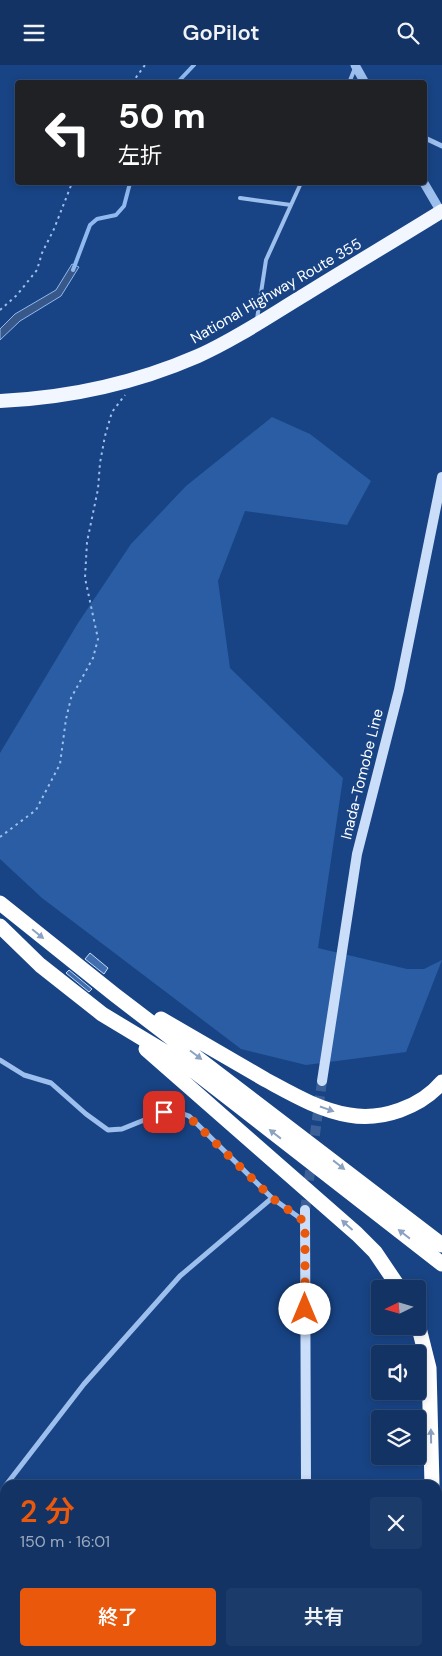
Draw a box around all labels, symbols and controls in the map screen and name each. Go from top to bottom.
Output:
text: GoPilot [182,18,260,47]
icon: menu [20,19,48,47]
icon: search [394,19,422,47]
text: 50 m [118,93,206,139]
icon: left [35,100,100,165]
text: 左折 [118,141,162,170]
street label: National Highway Route 355 [187,234,365,348]
street label: Inada-Tomobe Line [336,707,388,841]
one-way arrow [31,928,44,939]
one-way arrow [189,1050,202,1061]
pin [143,1091,185,1133]
icon: arrive [150,1098,178,1126]
one-way arrow [320,1106,335,1113]
one-way arrow [268,1129,282,1139]
one-way arrow [332,1160,345,1171]
one-way arrow [342,1219,354,1231]
one-way arrow [397,1228,410,1239]
north arrow [371,1280,426,1335]
map controls [371,1280,426,1465]
position arrow [278,1282,330,1334]
button: sound [371,1345,426,1400]
button: layers [371,1410,426,1465]
one-way arrow [427,1428,435,1444]
text: 2 分 [20,1492,75,1531]
button: close [370,1497,422,1549]
text: 150 m · 16:01 [20,1531,110,1552]
button: 終了 [20,1588,216,1646]
button: 共有 [226,1588,422,1646]

